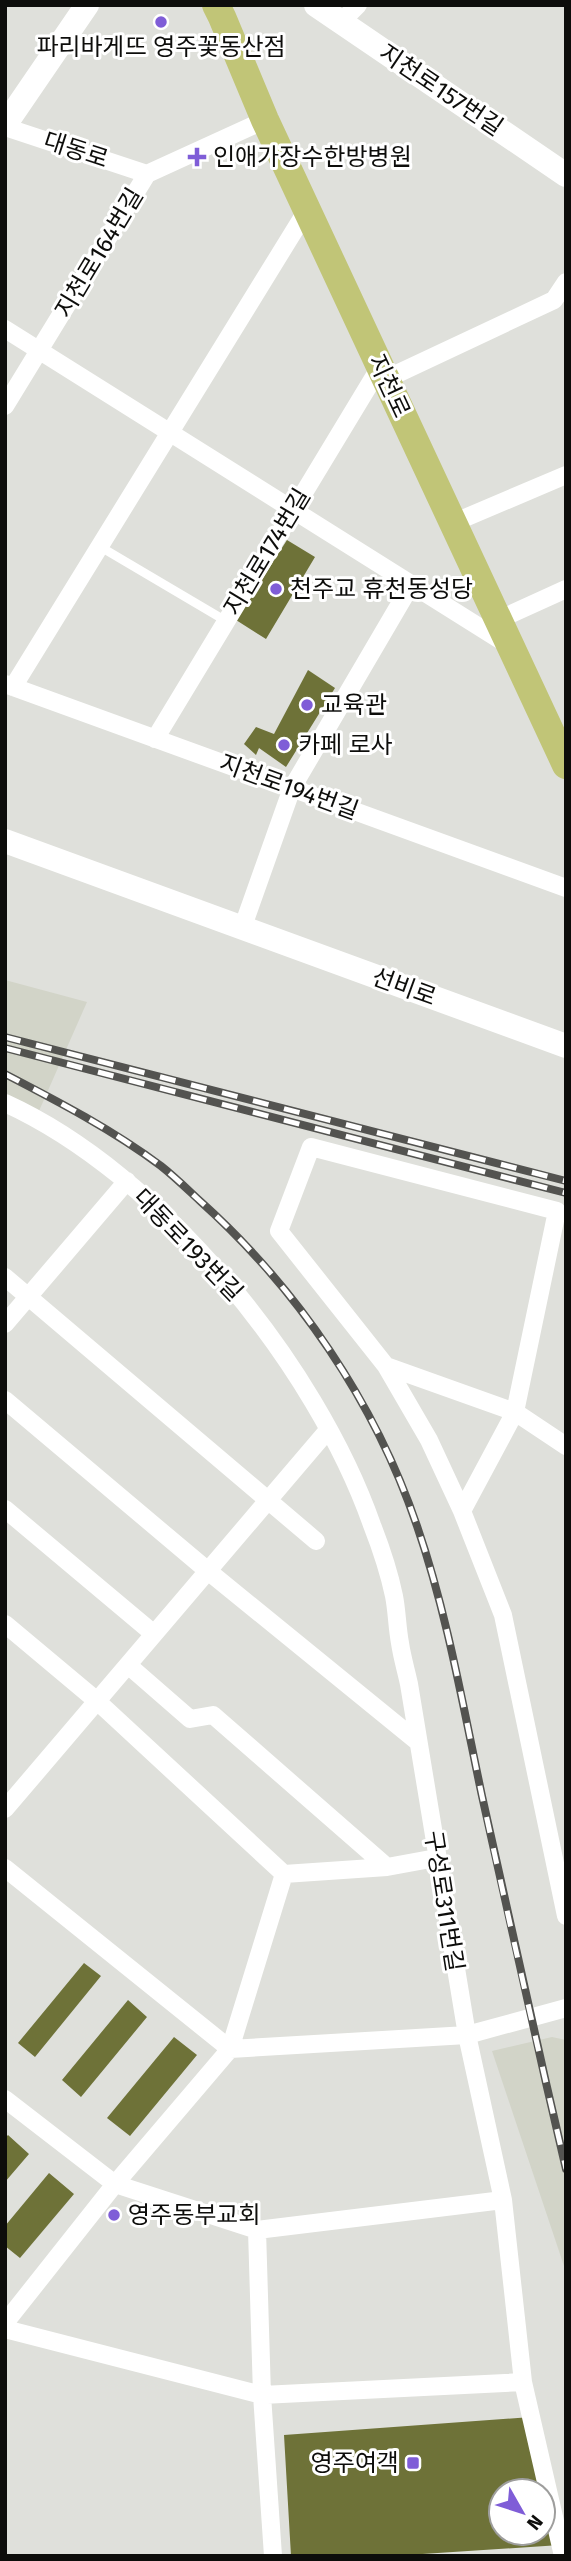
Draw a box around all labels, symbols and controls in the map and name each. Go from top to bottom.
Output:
marker: 파리바게뜨 영주꽃동산점 [153,14,169,30]
place label: 파리바게뜨 영주꽃동산점 [36,33,286,61]
street label: 지천로157번길 [374,38,508,142]
street label: 대동로 [40,126,112,174]
place label: 인애가장수한방병원 [213,143,412,171]
marker: 인애가장수한방병원 [187,147,207,167]
street label: 지천로164번길 [49,183,149,323]
street label: 지천로 [362,350,416,422]
street label: 지천로174번길 [218,483,316,621]
place label: 천주교 휴천동성당 [290,575,473,603]
marker: 천주교 휴천동성당 [268,581,284,597]
place label: 교육관 [321,691,387,719]
marker: 교육관 [299,697,315,713]
place label: 카페 로사 [298,731,393,759]
marker: 카페 로사 [276,737,292,753]
street label: 지천로194번길 [216,749,362,825]
street label: 선비로 [368,963,440,1011]
street label: 대동로193번길 [128,1183,248,1307]
street label: 구성로311번길 [419,1829,469,1973]
place label: 영주동부교회 [128,2201,260,2229]
marker: 영주동부교회 [106,2207,122,2223]
place label: 영주여객 [311,2449,399,2477]
marker: 영주여객 [405,2455,421,2471]
north arrow [487,2477,557,2547]
text: N [522,2510,548,2535]

